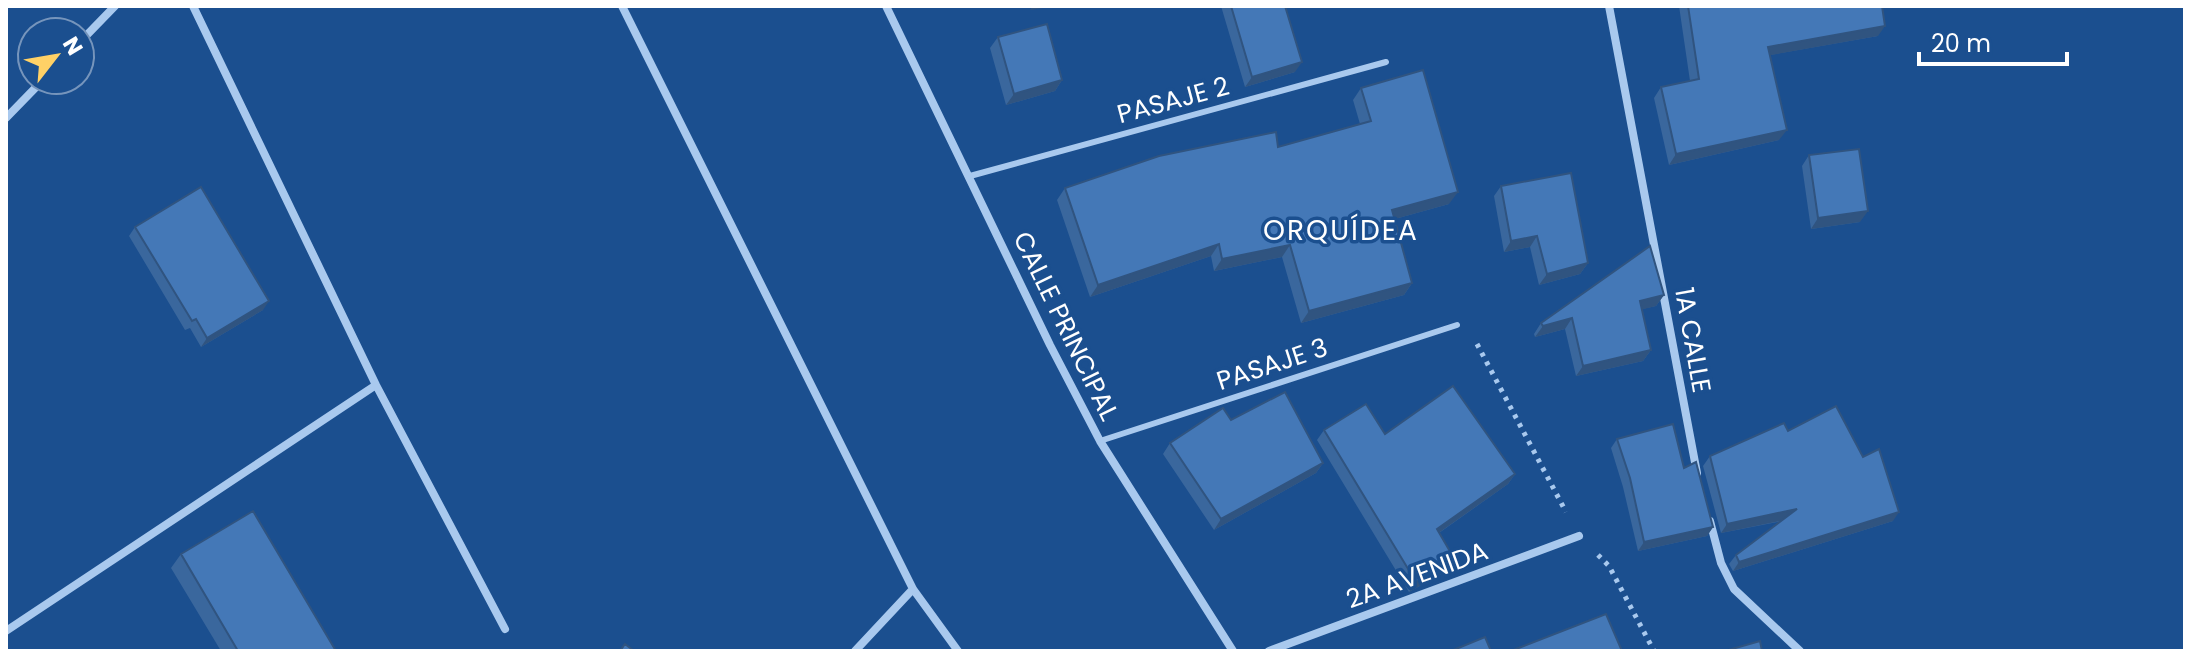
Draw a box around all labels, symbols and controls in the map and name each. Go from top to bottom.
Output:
north arrow [16,16,96,96]
scale bar [1919,16,2067,66]
text: 20 m [1931,27,1991,60]
text: N [55,31,90,61]
street label: PASAJE 2 [1113,68,1233,132]
district label: ORQUÍDEA [1263,211,1419,250]
street label: CALLE PRINCIPAL [1005,225,1127,427]
street label: 1A CALLE [1666,285,1720,395]
street label: PASAJE 3 [1212,329,1332,399]
street label: 2A AVENIDA [1341,533,1493,617]

